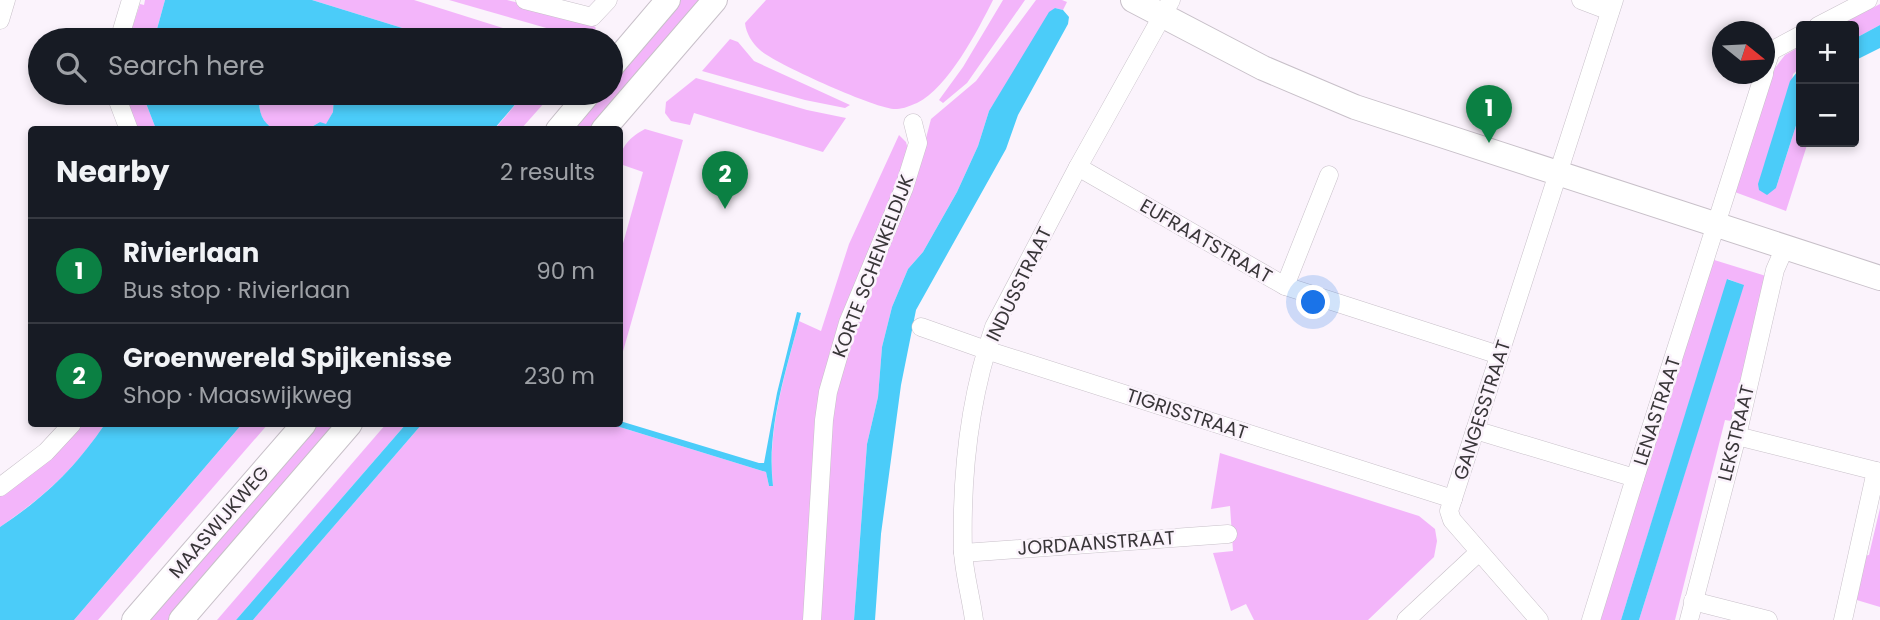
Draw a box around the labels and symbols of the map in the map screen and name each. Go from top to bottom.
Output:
north arrow [1712,21,1775,84]
pin: 1 [1466,85,1512,143]
pin: 2 [702,151,748,209]
street label: KORTE SCHENKELDIJK [826,171,920,361]
street label: EUFRAATSTRAAT [1135,192,1277,290]
street label: INDUSSTRAAT [980,222,1058,346]
your location [1296,285,1330,319]
street label: GANGESSTRAAT [1447,337,1517,483]
street label: LENASTRAAT [1627,353,1687,469]
street label: TIGRISSTRAAT [1123,382,1251,446]
street label: LEKSTRAAT [1711,382,1761,484]
street label: MAASWIJKWEG [163,460,275,584]
street label: JORDAANSTRAAT [1016,524,1176,562]

